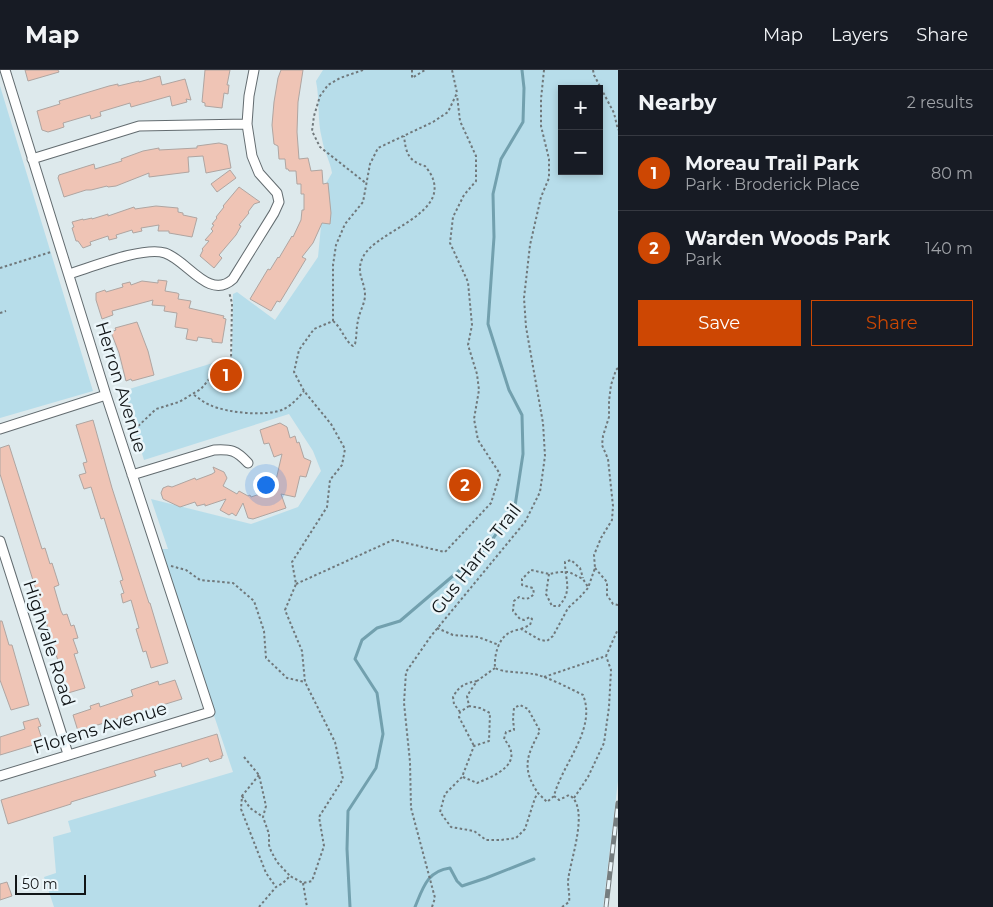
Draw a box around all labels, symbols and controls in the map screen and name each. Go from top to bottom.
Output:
text: Map [25,20,79,49]
text: Map [763,24,803,46]
text: Layers [831,24,888,46]
text: Share [916,24,968,46]
map controls [558,85,603,175]
button: + [558,85,603,130]
text: Nearby [638,90,717,115]
text: 2 results [907,93,973,112]
button: − [558,130,603,175]
text: Moreau Trail Park [685,152,859,175]
text: 1 [651,164,657,183]
text: 80 m [931,164,973,183]
text: Park · Broderick Place [685,175,860,194]
text: Warden Woods Park [685,227,890,250]
text: 2 [649,239,659,258]
text: 140 m [925,239,973,258]
text: Park [685,250,722,269]
button: Save [638,300,801,346]
button: Share [811,300,973,346]
street label: Herron Avenue [91,319,151,455]
pin: 1 [210,356,242,394]
pin: 2 [449,466,481,504]
your location [253,472,279,498]
street label: Gus Harris Trail [426,499,526,619]
street label: Highvale Road [18,577,80,709]
street label: Florens Avenue [30,697,170,759]
scale bar [15,872,86,895]
text: 50 m [22,875,58,893]

